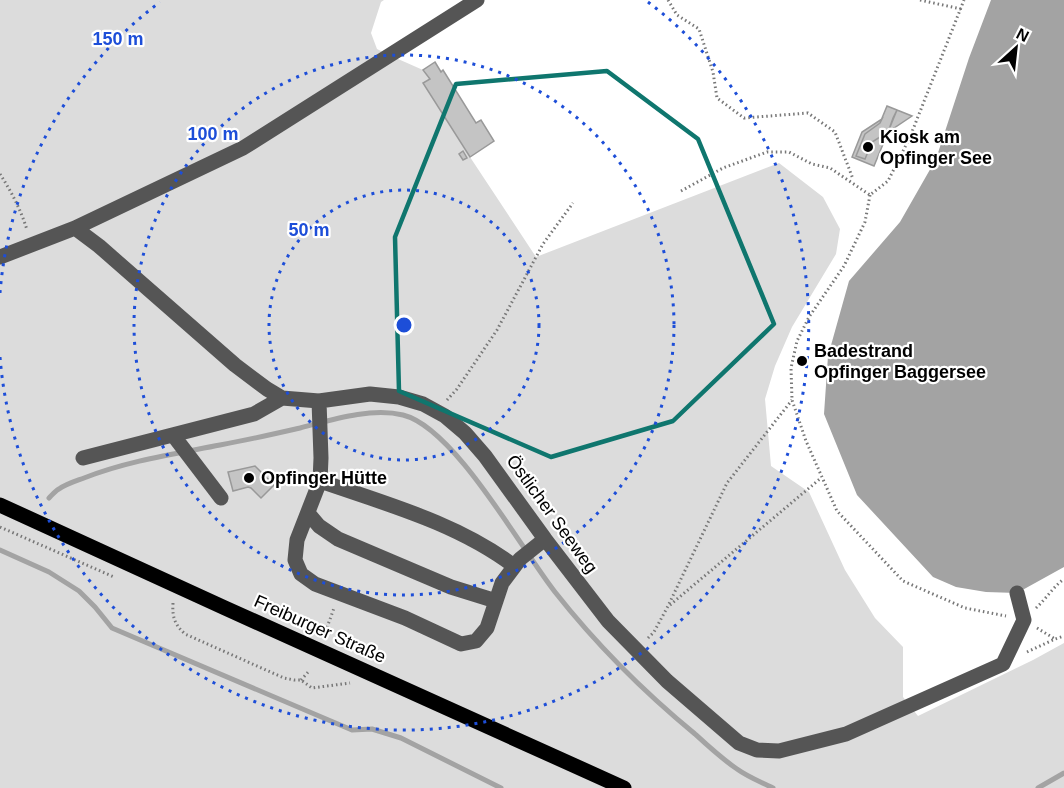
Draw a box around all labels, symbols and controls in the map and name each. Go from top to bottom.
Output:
north arrow [986,18,1046,78]
text: N [1014,25,1032,45]
text: 150 m [92,29,144,49]
text: 100 m [187,124,239,144]
place label: Kiosk am Opfinger See [880,127,992,168]
marker: Kiosk am Opfinger See [861,140,875,154]
text: 50 m [288,220,330,240]
centre of rings [394,315,414,335]
place label: Badestrand Opfinger Baggersee [814,341,986,382]
marker: Badestrand Opfinger Baggersee [795,354,809,368]
street label: Östlicher Seeweg [502,451,602,577]
place label: Opfinger Hütte [261,468,387,488]
marker: Opfinger Hütte [242,471,256,485]
street label: Freiburger Straße [251,591,389,667]

